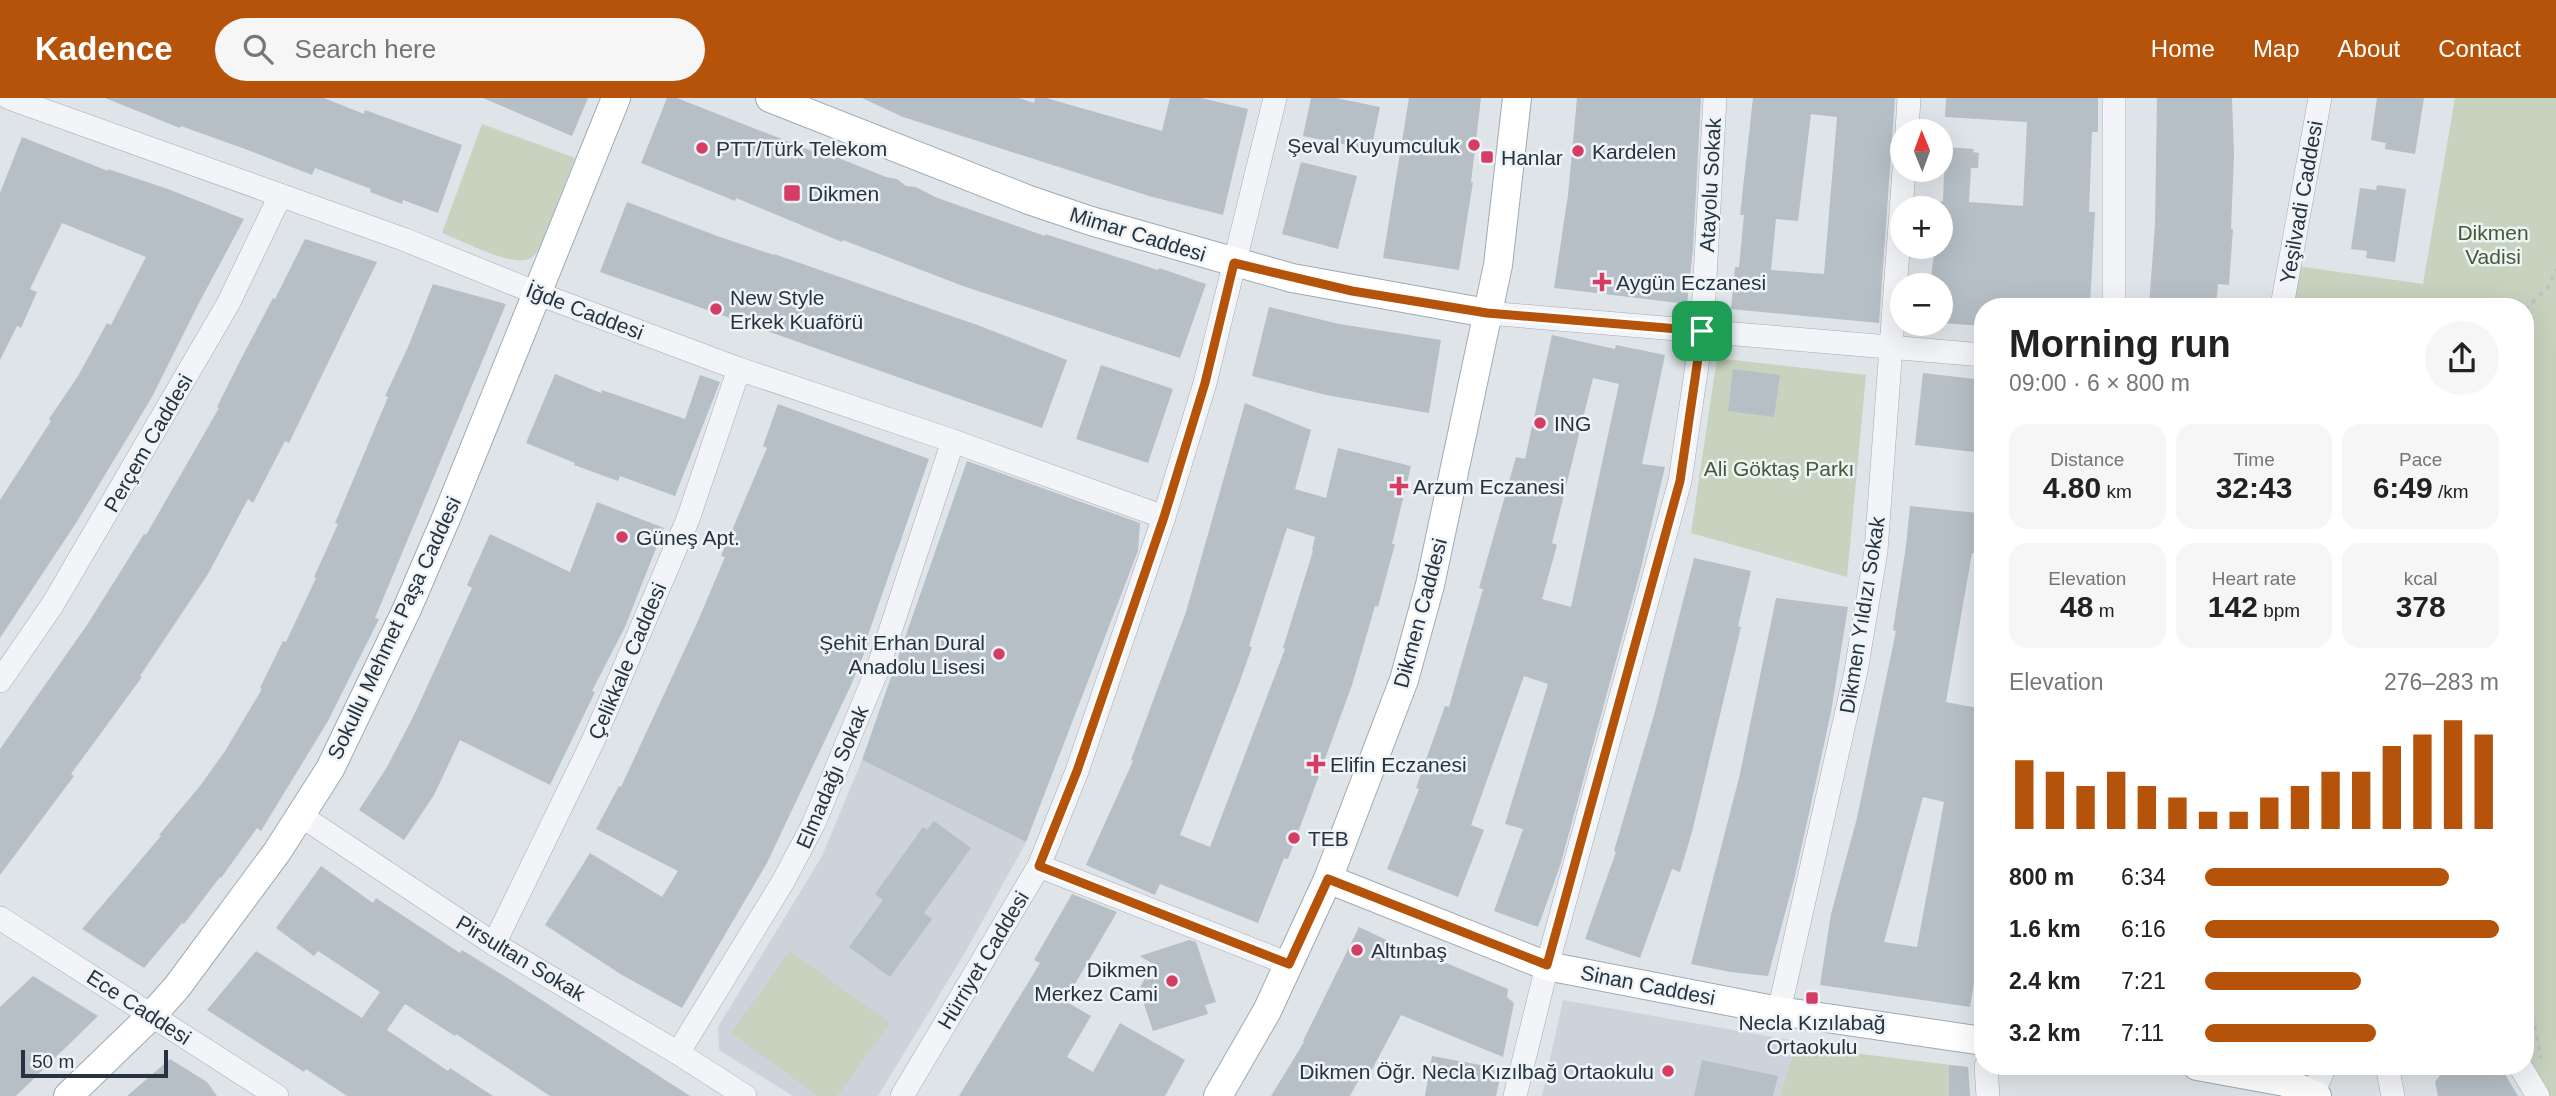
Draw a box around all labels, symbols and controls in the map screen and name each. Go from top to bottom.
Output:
search box [215,18,705,81]
text: Kadence [35,30,173,67]
icon: search [239,30,277,68]
text: Search here [295,34,436,64]
text: Home [2151,35,2215,62]
text: Map [2253,35,2300,62]
text: About [2338,35,2400,62]
text: Contact [2438,35,2521,62]
street label: Atayolu Sokak [1695,117,1725,253]
north arrow [1890,119,1953,182]
map controls [1890,119,1953,336]
street label: Yeşilvadi Caddesi [2275,119,2327,285]
place label: Şeval Kuyumculuk [1287,134,1460,157]
place label: PTT/Türk Telekom [716,137,887,160]
marker: Şeval Kuyumculuk [1466,137,1482,153]
marker: PTT/Türk Telekom [694,140,710,156]
place label: Kardelen [1592,140,1676,163]
marker: Kardelen [1570,143,1586,159]
place label: Hanlar [1501,146,1563,169]
marker: Hanlar [1479,149,1495,165]
place label: Dikmen [808,182,879,205]
marker: Dikmen [782,183,802,203]
button: + [1890,196,1953,259]
street label: Mimar Caddesi [1067,202,1209,266]
park label: Dikmen Vadisi [2457,221,2529,268]
place label: Aygün Eczanesi [1616,271,1766,294]
button: − [1890,273,1953,336]
marker: Aygün Eczanesi [1594,274,1610,290]
street label: İğde Caddesi [523,278,647,344]
place label: New Style Erkek Kuaförü [730,286,863,333]
marker: New Style Erkek Kuaförü [708,301,724,317]
pin [1672,301,1732,361]
icon: arrive [1683,312,1721,350]
button: share [2425,321,2499,395]
text: Morning run [2009,323,2231,365]
street label: Perçem Caddesi [99,370,197,516]
text: 09:00 · 6 × 800 m [2009,370,2190,396]
place label: ING [1554,412,1591,435]
marker: ING [1532,415,1548,431]
text: Distance [2050,449,2124,470]
text: Time [2233,449,2275,470]
text: Pace [2399,449,2442,470]
park label: Ali Göktaş Parkı [1704,457,1854,480]
text: 4.80 [2043,471,2101,504]
text: 32:43 [2216,471,2292,504]
text: 6:49 [2373,471,2433,504]
place label: Arzum Eczanesi [1413,475,1565,498]
marker: Arzum Eczanesi [1391,478,1407,494]
text: km [2101,481,2132,502]
text: /km [2433,481,2469,502]
street label: Sokullu Mehmet Paşa Caddesi [323,493,465,763]
street label: Dikmen Yıldızı Sokak [1835,514,1889,715]
place label: Güneş Apt. [636,526,740,549]
marker: Güneş Apt. [614,529,630,545]
street label: Dikmen Caddesi [1389,536,1451,690]
text: Elevation [2048,568,2126,589]
text: Heart rate [2212,568,2296,589]
text: kcal [2404,568,2438,589]
street label: Çelikkale Caddesi [584,579,670,743]
text: 48 [2060,590,2093,623]
text: 142 [2208,590,2258,623]
text: 378 [2396,590,2446,623]
text: m [2093,600,2115,621]
text: bpm [2258,600,2300,621]
place label: Şehit Erhan Dural Anadolu Lisesi [819,631,985,678]
marker: Şehit Erhan Dural Anadolu Lisesi [991,646,1007,662]
text: Elevation [2009,669,2104,695]
text: 276–283 m [2384,669,2499,695]
street label: Elmadağı Sokak [792,702,873,852]
place label: Elifin Eczanesi [1330,753,1467,776]
marker: Elifin Eczanesi [1308,756,1324,772]
place label: TEB [1308,827,1349,850]
marker: TEB [1286,830,1302,846]
text: 800 m [2009,864,2074,890]
text: 6:34 [2121,864,2166,890]
street label: Hürriyet Caddesi [933,887,1033,1033]
street label: Pirsultan Sokak [453,911,590,1006]
text: 1.6 km [2009,916,2081,942]
text: 6:16 [2121,916,2166,942]
place label: Altınbaş [1371,939,1447,962]
marker: Altınbaş [1349,942,1365,958]
place label: Dikmen Merkez Cami [1034,958,1158,1005]
street label: Sinan Caddesi [1579,961,1717,1009]
street label: Ece Caddesi [83,965,195,1049]
text: 2.4 km [2009,968,2081,994]
text: 7:21 [2121,968,2166,994]
marker: Dikmen Merkez Cami [1164,973,1180,989]
marker: Necla Kızılabağ Ortaokulu [1804,990,1820,1006]
place label: Necla Kızılabağ Ortaokulu [1738,1011,1886,1058]
text: 3.2 km [2009,1020,2081,1046]
text: 7:11 [2121,1020,2164,1046]
scale bar [21,1047,168,1079]
text: 50 m [32,1051,74,1072]
place label: Dikmen Öğr. Necla Kızılbağ Ortaokulu [1299,1060,1654,1083]
marker: Dikmen Öğr. Necla Kızılbağ Ortaokulu [1660,1063,1676,1079]

